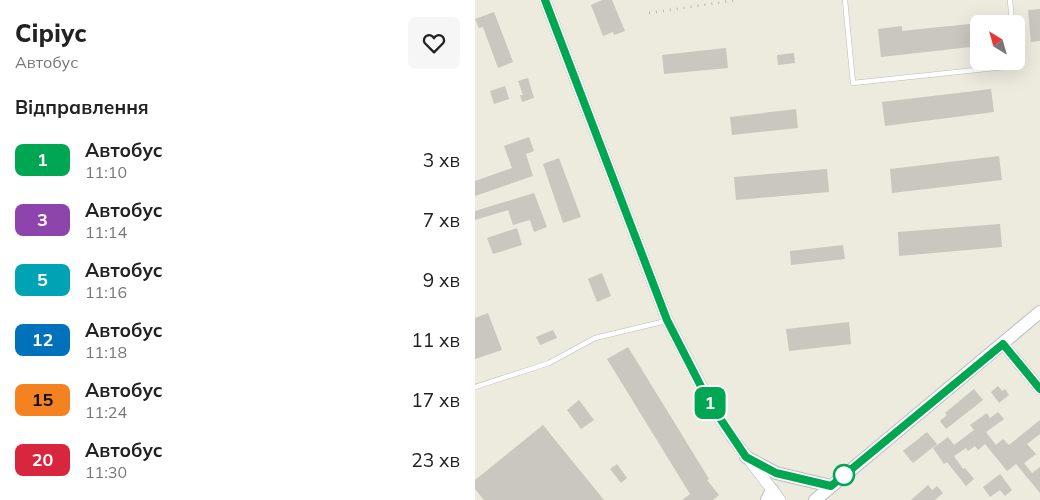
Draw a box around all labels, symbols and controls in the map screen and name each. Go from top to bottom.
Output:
north arrow [970,15,1025,70]
map controls [970,15,1025,70]
button: heart [408,17,460,69]
text: Сіріус [15,18,87,48]
text: Автобус [15,52,78,72]
text: Відправлення [15,95,149,119]
text: Автобус [85,138,163,162]
text: 1 [37,148,48,171]
text: 3 хв [423,148,460,172]
text: 11:10 [85,162,127,182]
text: Автобус [85,198,163,222]
text: 3 [37,208,48,231]
text: 7 хв [423,208,460,232]
text: 11:14 [85,222,127,242]
text: Автобус [85,258,163,282]
text: 5 [37,268,48,291]
text: 9 хв [423,268,460,292]
text: 11:16 [85,282,127,302]
text: Автобус [85,318,163,342]
text: 12 [32,328,53,351]
text: 11 хв [411,328,460,352]
text: 11:18 [85,342,127,362]
text: Автобус [85,378,163,402]
line badge: 1 [694,387,726,419]
text: 15 [32,388,53,411]
text: 17 хв [411,388,460,412]
text: 1 [705,391,715,414]
text: 11:24 [85,402,127,422]
text: Автобус [85,438,163,462]
text: 20 [32,448,53,471]
text: 23 хв [411,448,460,472]
text: 11:30 [85,462,127,482]
unlabelled marker [833,464,855,486]

